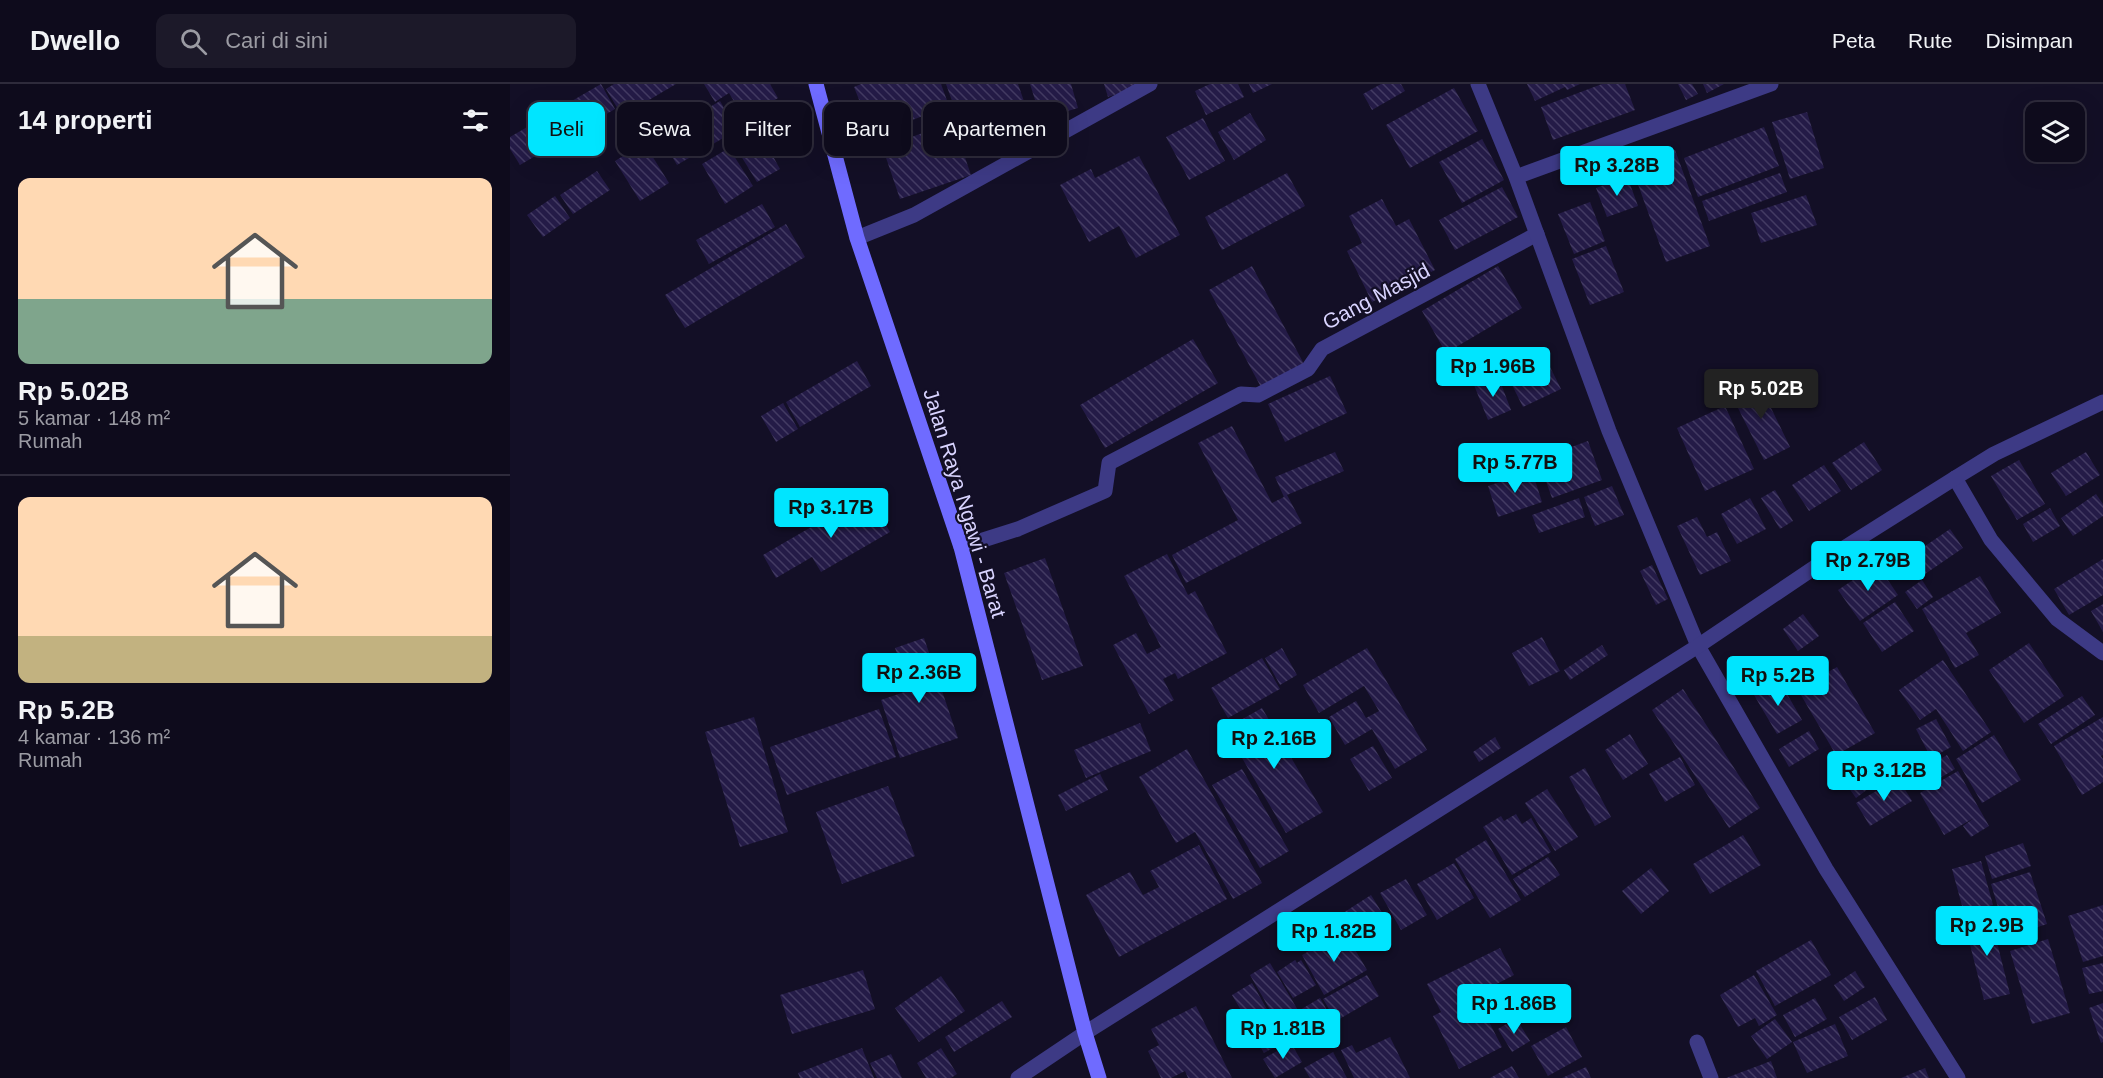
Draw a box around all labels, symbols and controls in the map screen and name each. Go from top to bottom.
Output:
search box [156,14,576,68]
text: Dwello [30,25,120,56]
icon: search [177,25,210,58]
text: Cari di sini [225,28,328,53]
text: Peta [1832,29,1875,52]
text: Rute [1908,29,1952,52]
text: Disimpan [1985,29,2073,52]
chip: Beli [528,102,605,156]
chip: Sewa [617,102,712,156]
chip: Filter [724,102,812,156]
chip: Baru [824,102,911,156]
chip: Apartemen [923,102,1067,156]
map controls [2025,102,2085,162]
button: layers [2025,102,2085,162]
icon: filters [459,104,492,137]
text: 14 properti [18,105,152,135]
pin: Rp 3.28B [1555,146,1679,197]
text: Rp 3.28B [1574,154,1660,176]
icon: home [201,217,309,325]
street label: Gang Masjid [1319,258,1433,334]
pin: Rp 1.96B [1431,347,1555,398]
text: Rp 1.96B [1450,355,1536,377]
pin: Rp 5.02B [1699,369,1823,420]
text: Rp 5.02B [18,376,129,406]
text: Rp 5.02B [1718,377,1804,399]
street label: Jalan Raya Ngawi - Barat [919,386,1011,620]
text: 5 kamar · 148 m² [18,407,170,429]
text: Rumah [18,430,82,452]
pin: Rp 5.77B [1453,443,1577,494]
text: Rp 5.77B [1472,451,1558,473]
pin: Rp 3.17B [769,488,893,539]
text: Rp 3.17B [788,496,874,518]
icon: home [201,536,309,644]
pin: Rp 2.79B [1806,541,1930,592]
text: Rp 2.79B [1825,549,1911,571]
pin: Rp 2.36B [857,653,981,704]
pin: Rp 5.2B [1723,656,1833,707]
text: Rp 2.36B [876,661,962,683]
text: Rp 5.2B [1741,664,1815,686]
text: Rp 5.2B [18,695,115,725]
pin: Rp 2.16B [1212,719,1336,770]
text: 4 kamar · 136 m² [18,726,170,748]
text: Rp 2.16B [1231,727,1317,749]
text: Rumah [18,749,82,771]
pin: Rp 3.12B [1822,751,1946,802]
text: Rp 3.12B [1841,759,1927,781]
pin: Rp 2.9B [1932,906,2042,957]
pin: Rp 1.82B [1272,912,1396,963]
text: Rp 2.9B [1950,914,2024,936]
text: Rp 1.82B [1291,920,1377,942]
pin: Rp 1.86B [1452,984,1576,1035]
text: Rp 1.86B [1471,992,1557,1014]
pin: Rp 1.81B [1221,1009,1345,1060]
text: Rp 1.81B [1240,1017,1326,1039]

